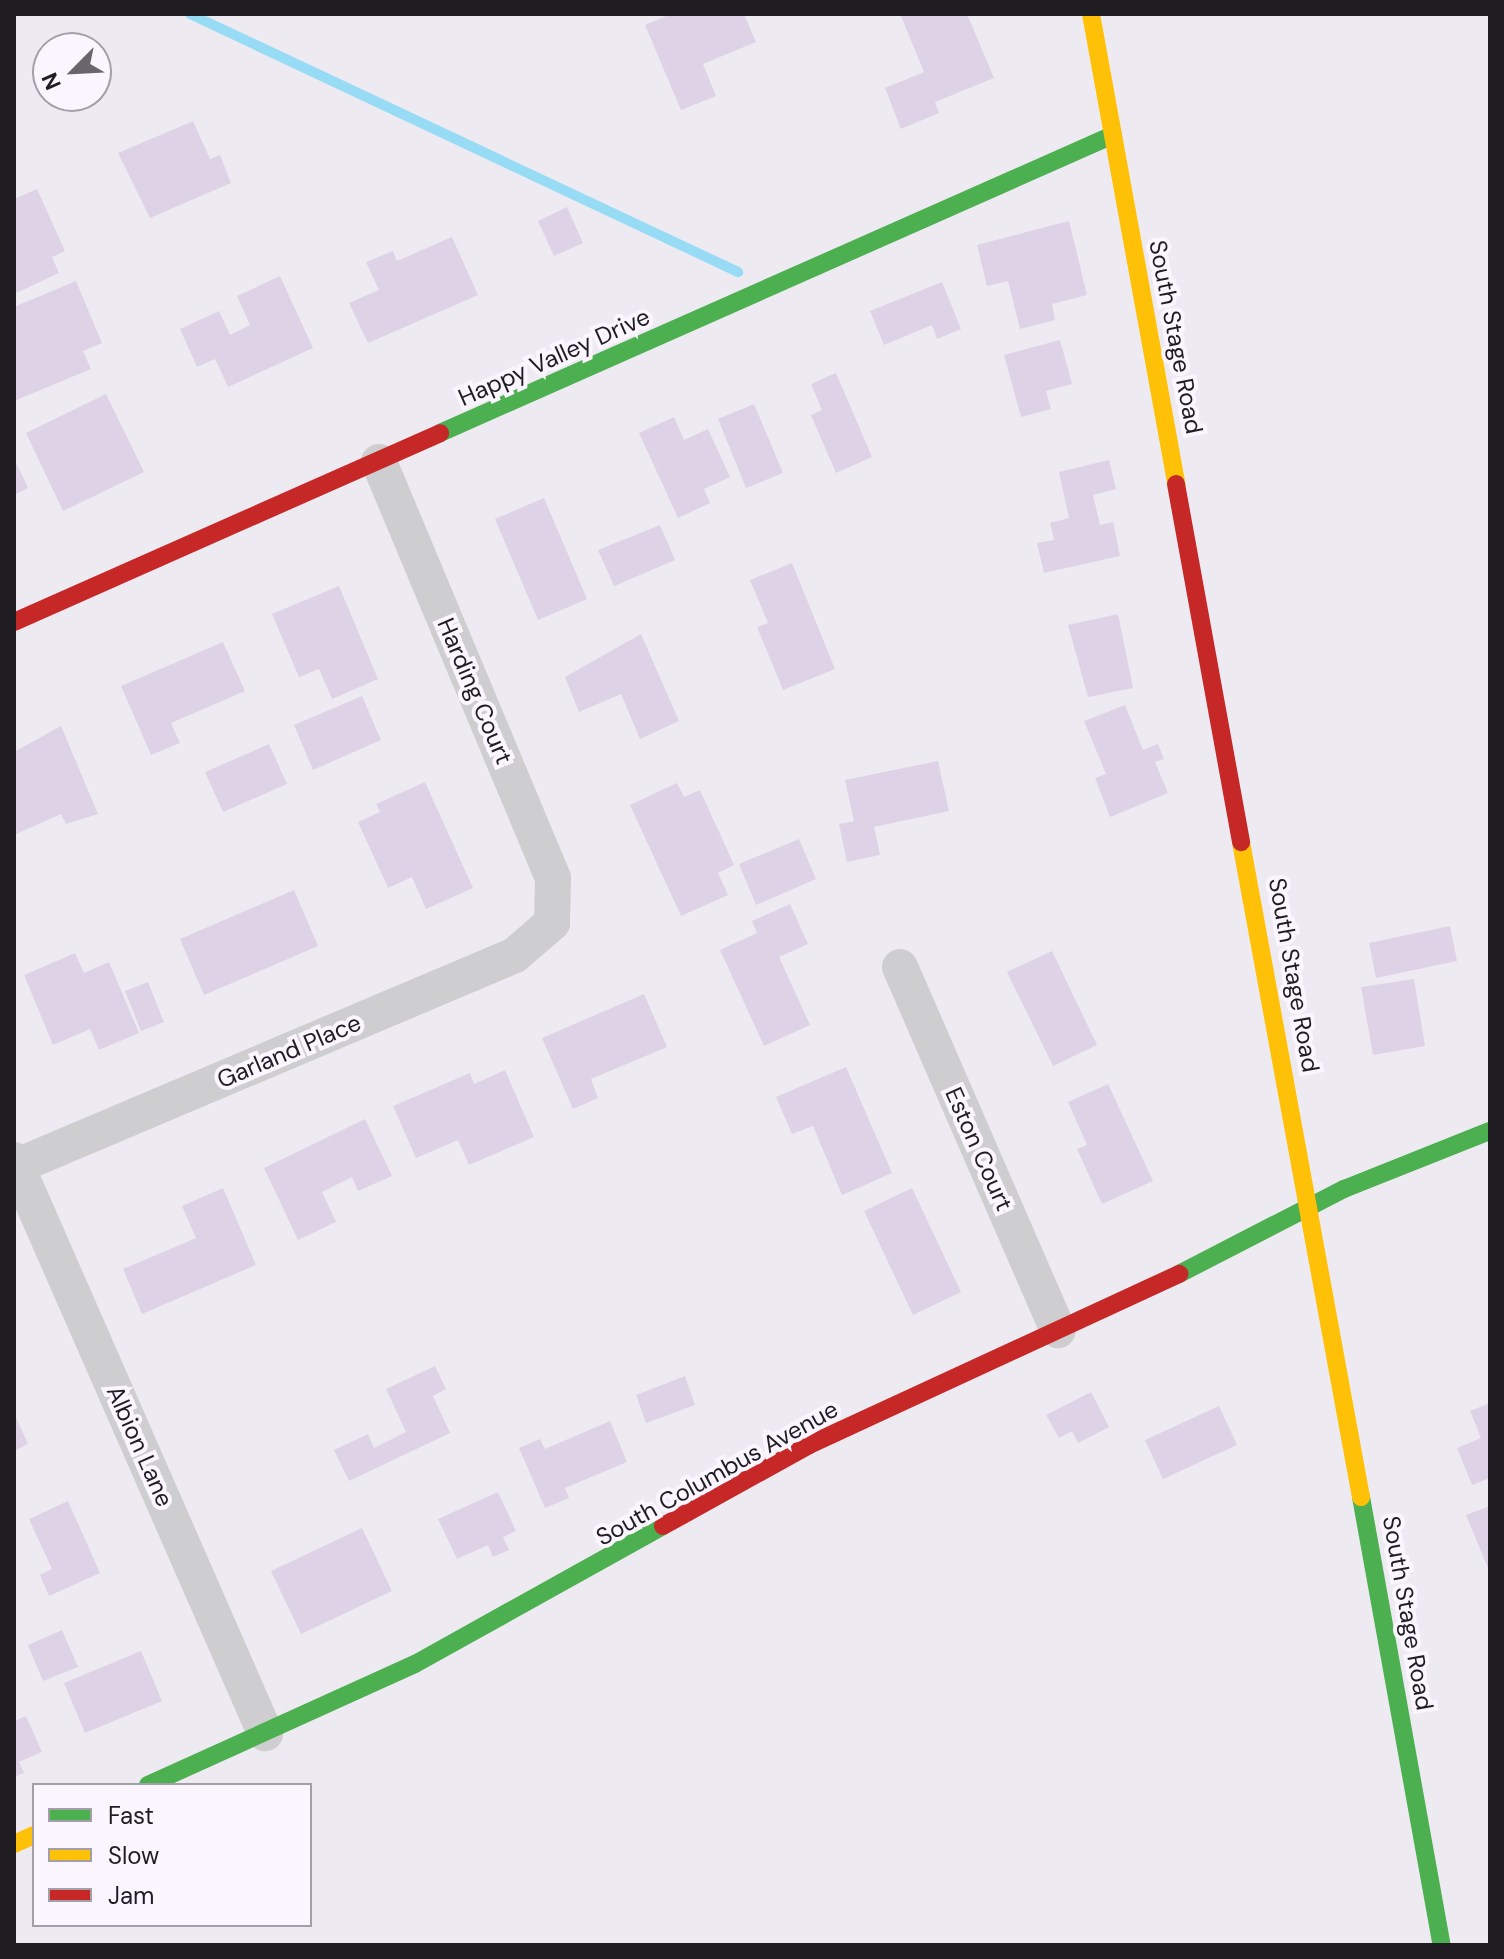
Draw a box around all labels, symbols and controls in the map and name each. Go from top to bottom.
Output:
north arrow [32,32,112,112]
text: N [35,68,68,94]
street label: South Stage Road [1143,238,1209,436]
street label: Happy Valley Drive [454,302,654,412]
street label: Harding Court [431,614,519,768]
street label: South Stage Road [1263,876,1325,1074]
street label: Garland Place [213,1008,365,1094]
street label: Eston Court [939,1083,1019,1215]
street label: Albion Lane [100,1381,180,1511]
street label: South Columbus Avenue [591,1394,843,1552]
street label: South Stage Road [1377,1514,1439,1712]
legend [32,1783,312,1927]
text: Fast [108,1800,154,1831]
text: Slow [108,1840,159,1871]
text: Jam [108,1880,154,1911]

